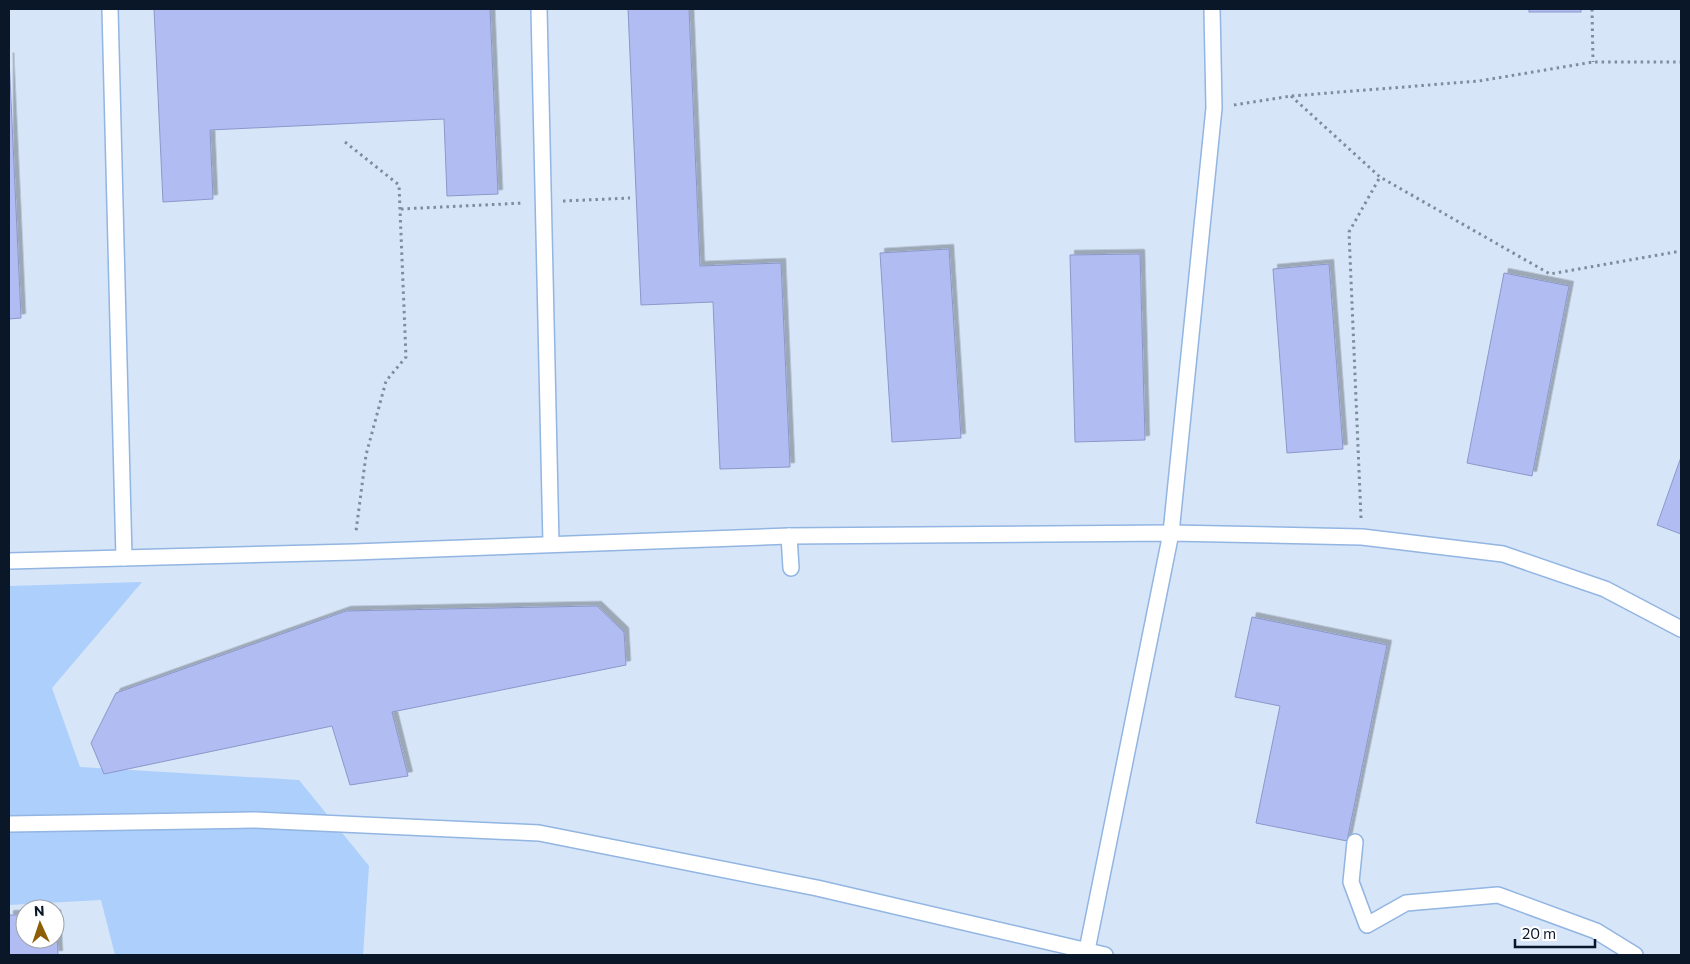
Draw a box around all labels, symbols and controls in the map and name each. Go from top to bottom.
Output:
north arrow [15,899,65,949]
text: N [34,902,45,919]
scale bar [1515,916,1595,948]
text: 20 m [1522,924,1556,942]

